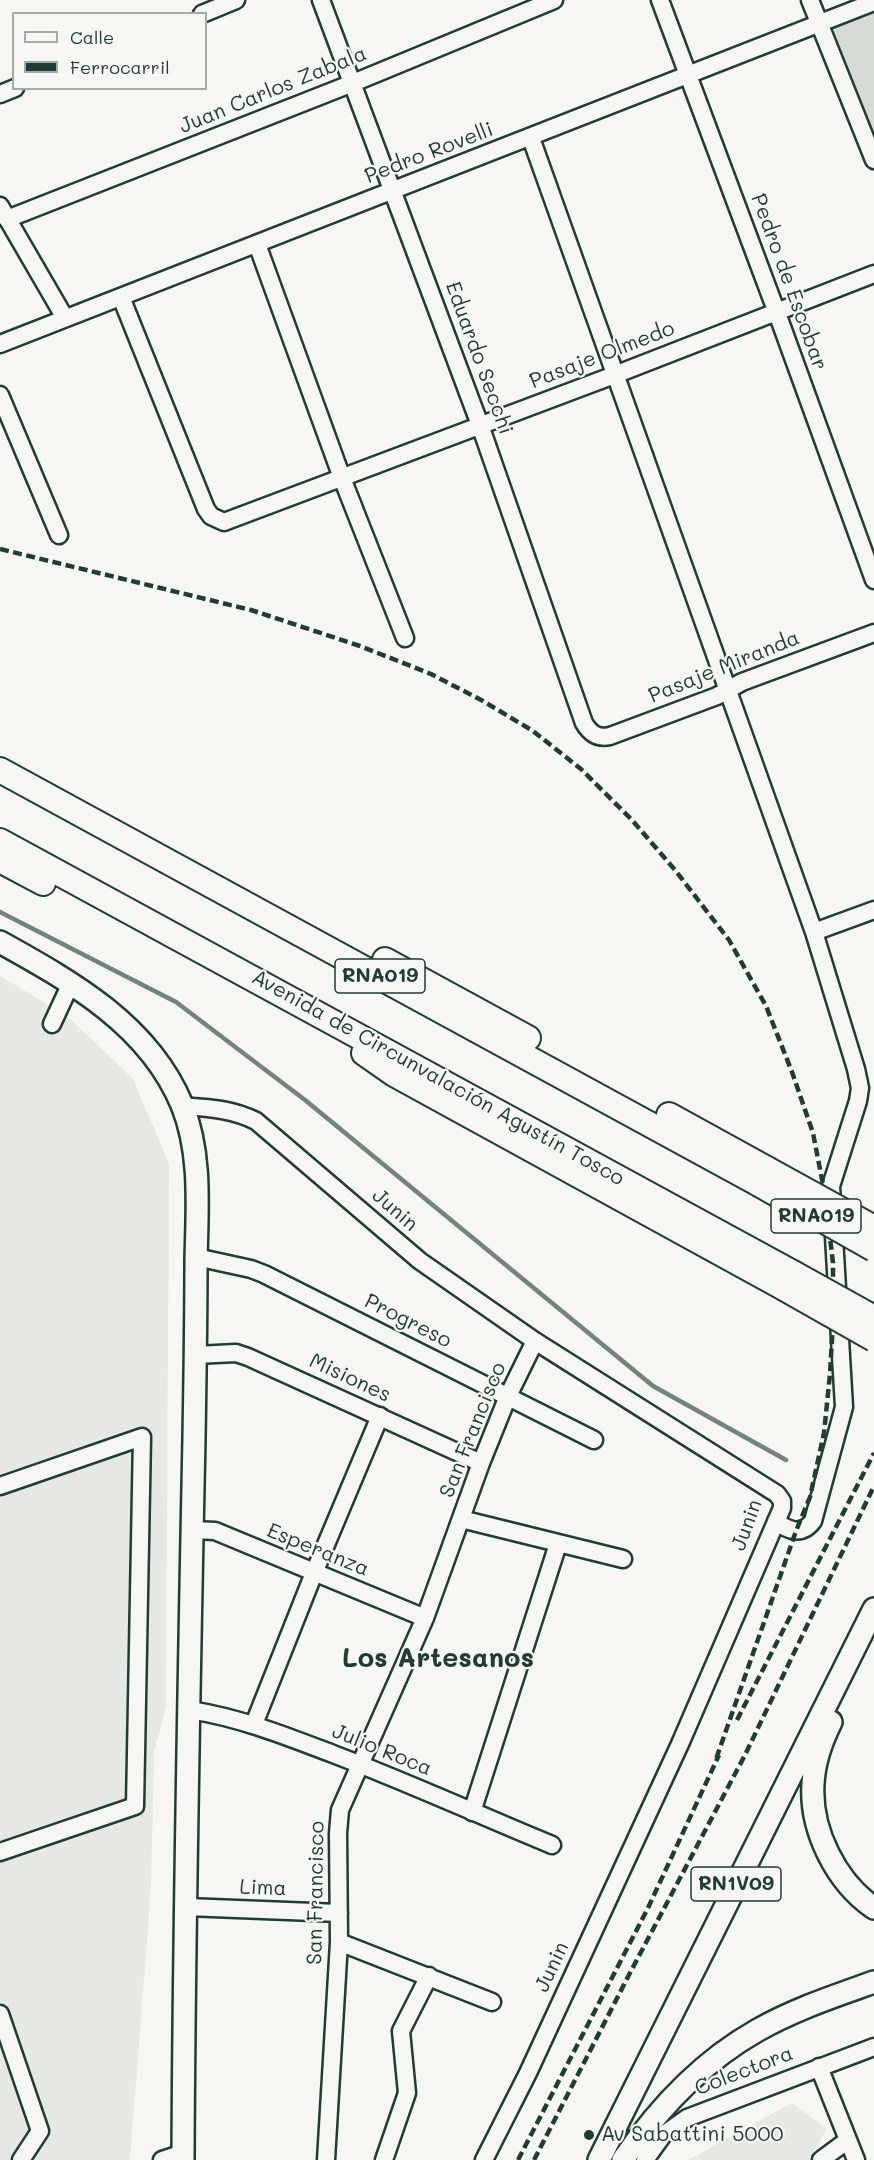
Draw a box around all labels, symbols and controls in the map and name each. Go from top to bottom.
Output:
legend [12,12,207,90]
text: Calle [70,25,114,49]
street label: Juan Carlos Zabala [176,41,370,139]
text: Ferrocarril [70,55,170,79]
street label: Pedro Rovelli [361,117,497,189]
street label: Pedro de Escobar [745,190,833,374]
street label: Eduardo Secchi [440,278,518,438]
street label: Pasaje Olmedo [526,316,678,394]
street label: Pasaje Miranda [645,625,803,709]
road number: RNA019 [335,959,425,993]
street label: Avenida de Circunvalación Agustín Tosco [247,965,629,1191]
street label: Junin [367,1183,423,1237]
road number: RNA019 [771,1199,861,1233]
street label: Progreso [360,1288,456,1354]
street label: Misiones [305,1348,395,1408]
street label: San Francisco [434,1359,512,1501]
street label: Junin [726,1496,768,1554]
street label: Esperanza [263,1518,373,1582]
district label: Los Artesanos [342,1643,534,1675]
street label: Julio Roca [328,1719,436,1781]
street label: San Francisco [302,1821,330,1965]
road number: RN1V09 [691,1867,781,1901]
street label: Lima [239,1875,287,1901]
street label: Junin [529,1938,575,1996]
street label: Colectora [691,2041,797,2101]
place label: Av Sabattini 5000 [601,2122,783,2148]
marker: Av Sabattini 5000 [582,2128,596,2142]

